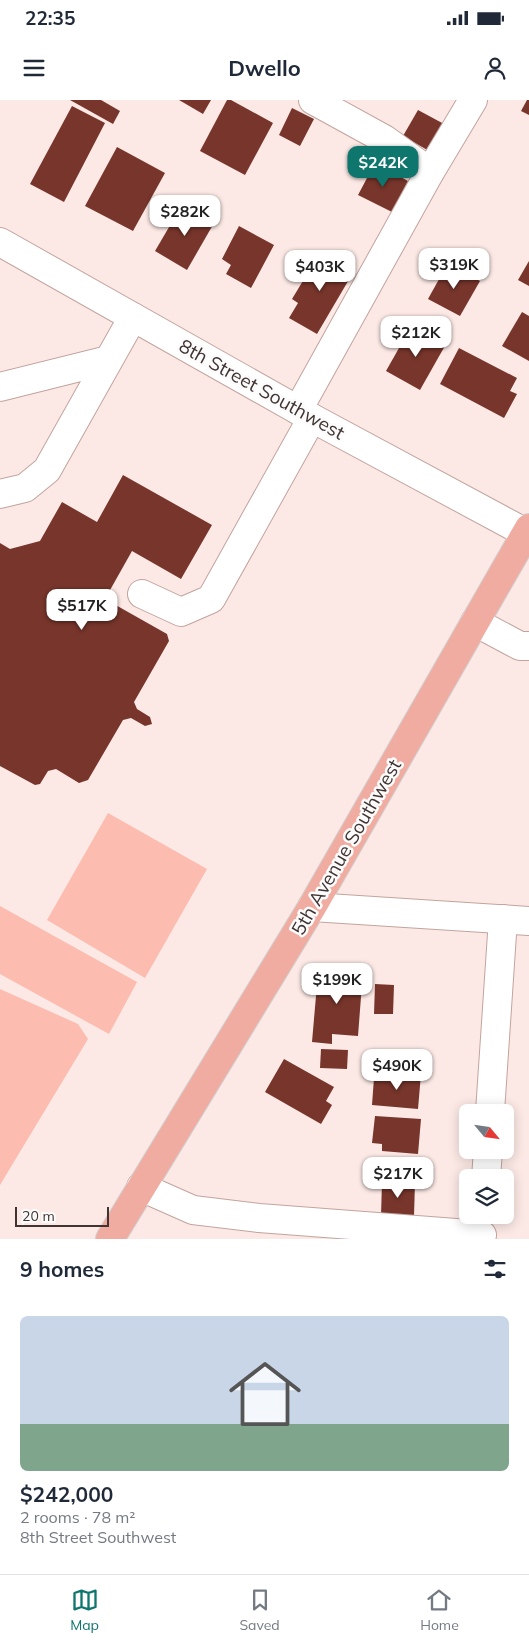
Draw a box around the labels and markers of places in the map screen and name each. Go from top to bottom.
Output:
pin: $242K [348,146,418,188]
pin: $282K [150,194,220,237]
pin: $319K [419,248,489,290]
pin: $403K [285,250,355,292]
pin: $212K [381,316,451,358]
pin: $517K [47,588,117,631]
pin: $199K [302,962,372,1005]
pin: $490K [362,1048,432,1091]
pin: $217K [363,1156,433,1199]

